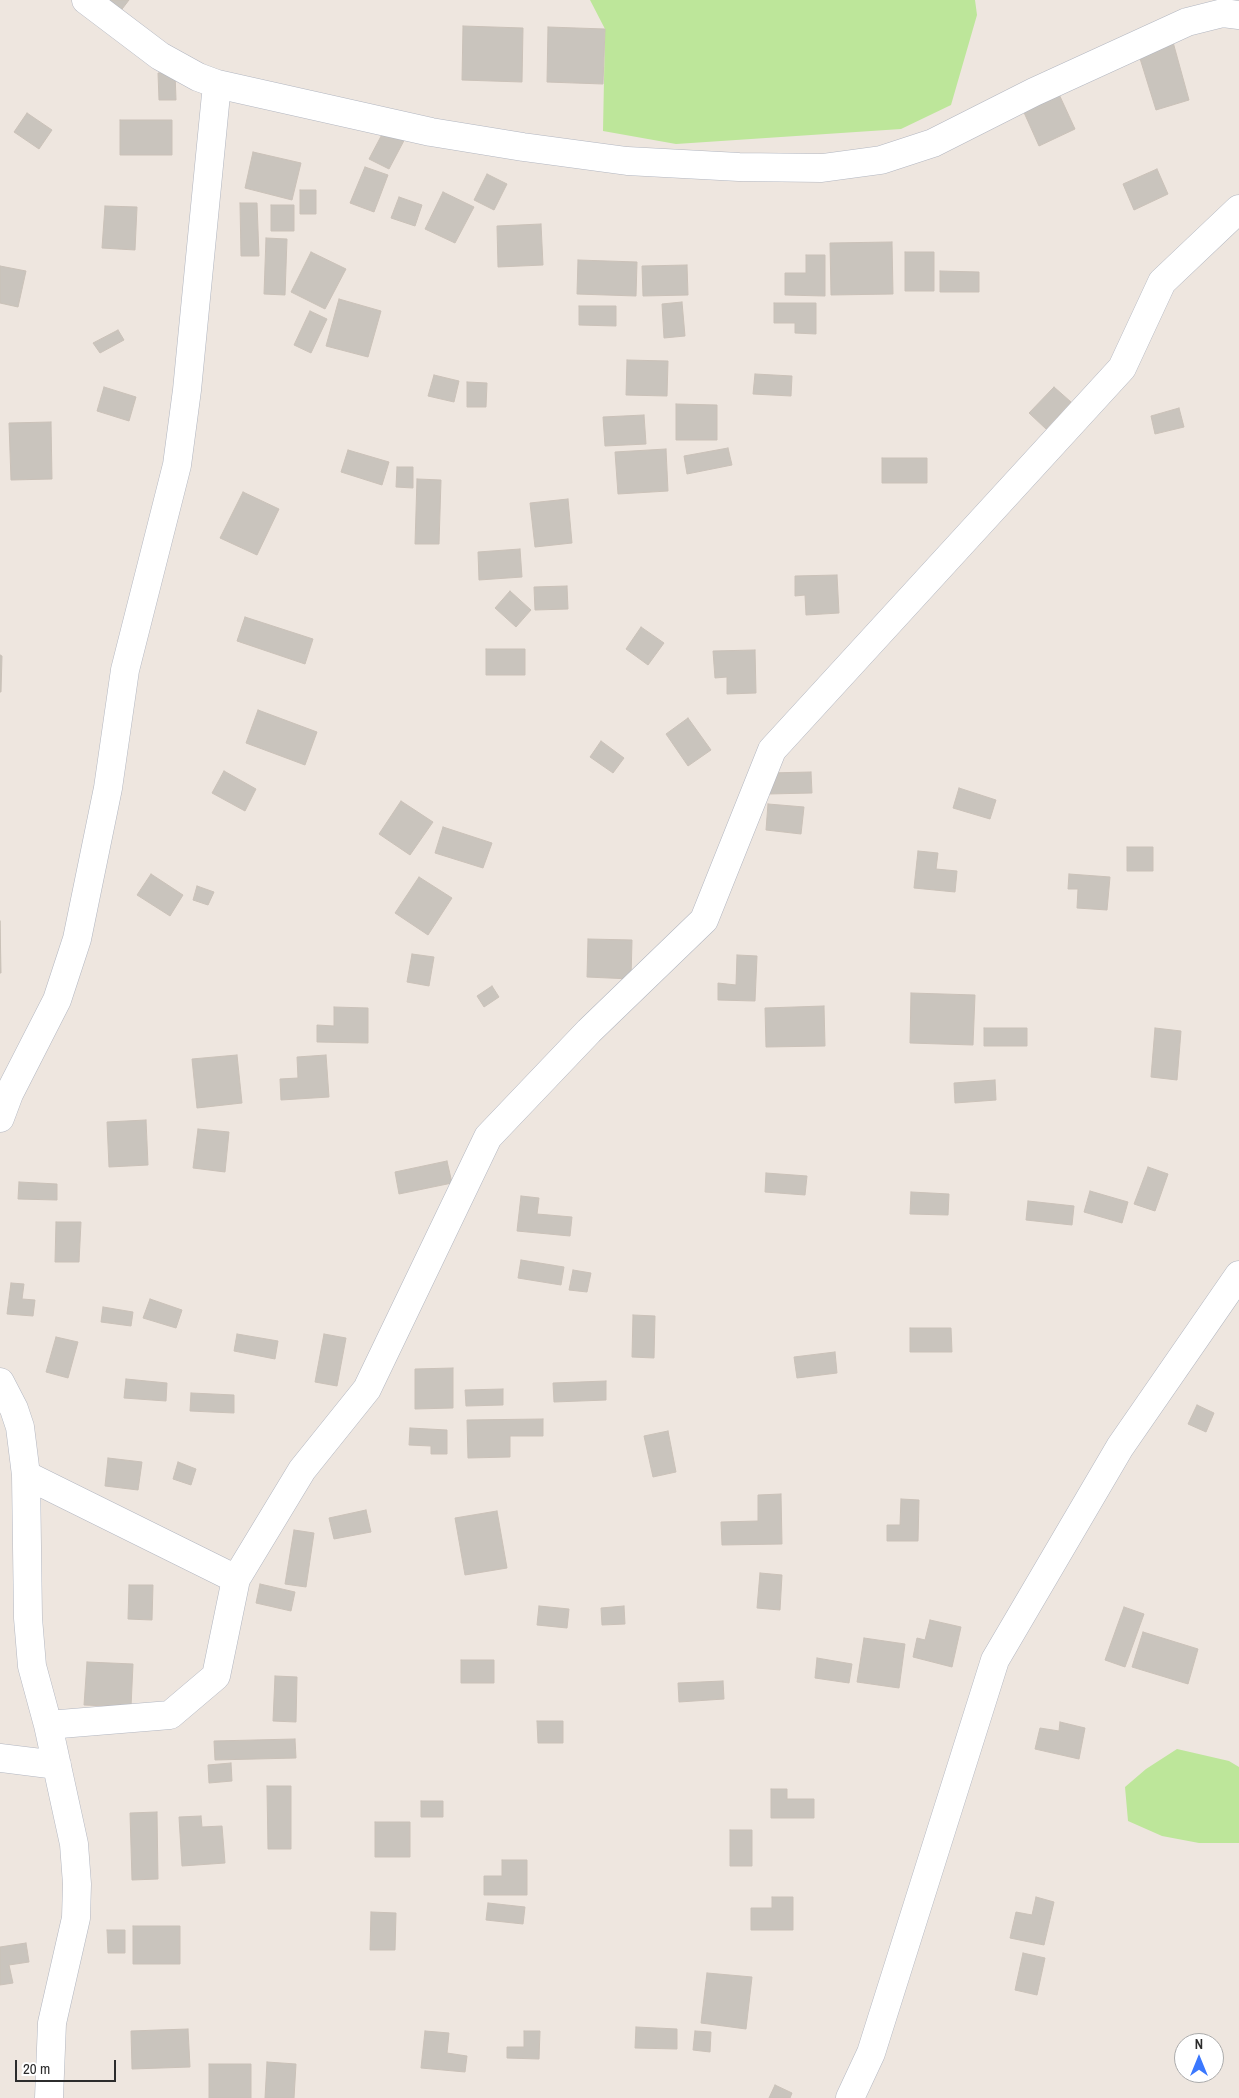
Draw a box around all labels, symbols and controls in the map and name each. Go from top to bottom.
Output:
north arrow [1174,2033,1224,2083]
text: N [1195,2035,1203,2053]
scale bar [18,2050,119,2082]
text: 20 m [23,2058,50,2079]

